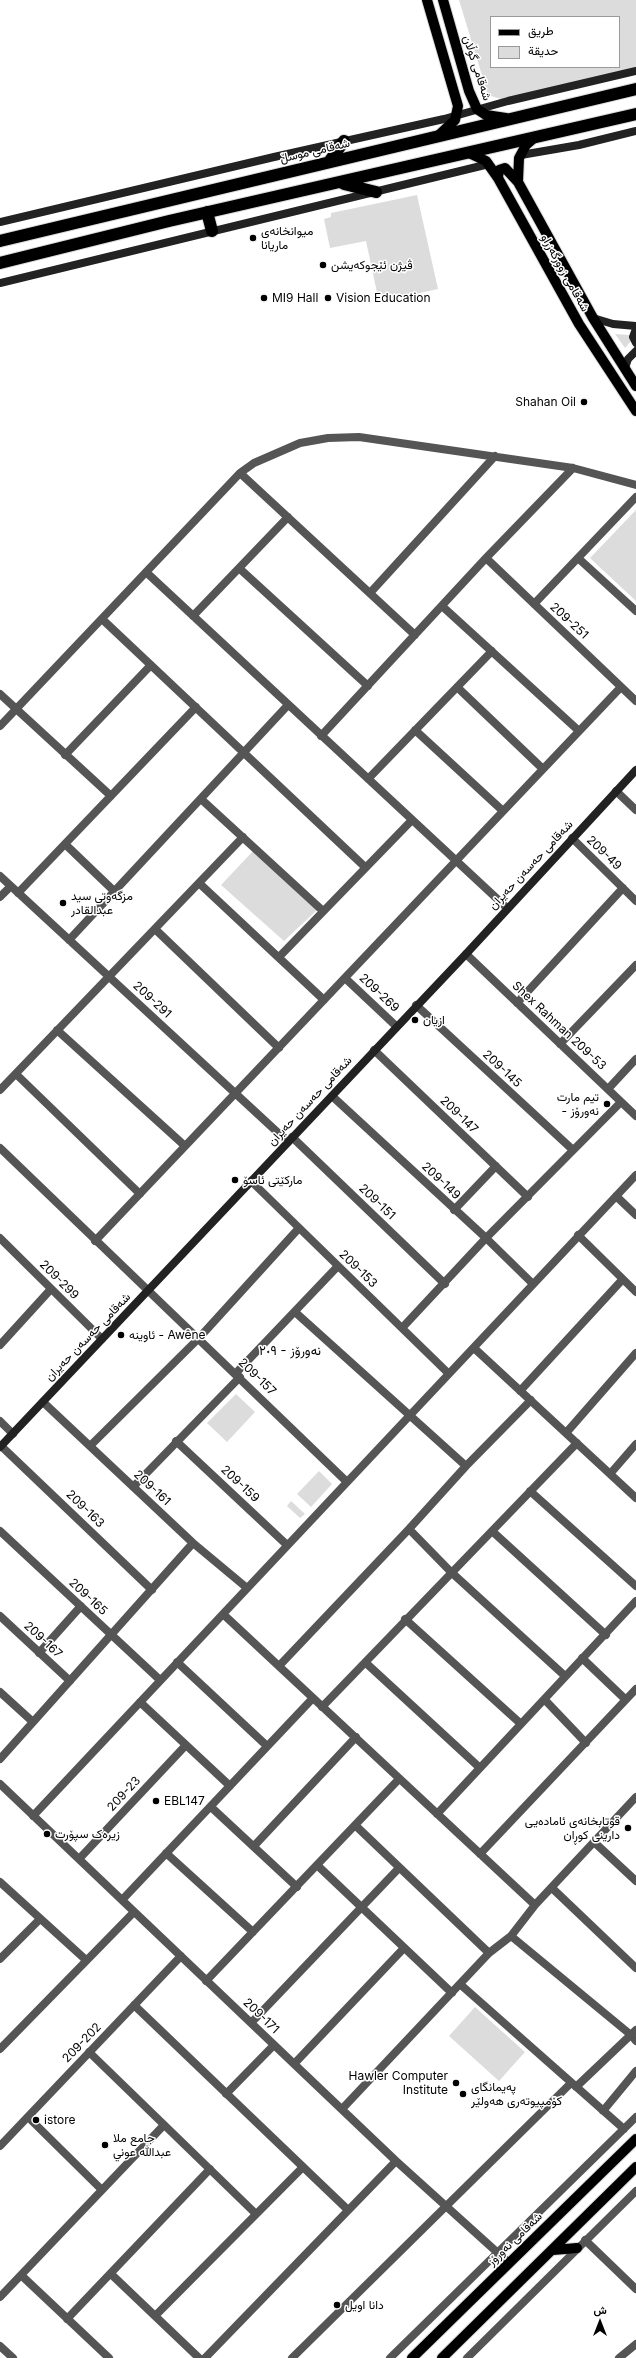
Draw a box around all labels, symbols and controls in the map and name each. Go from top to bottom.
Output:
legend [490,16,620,68]
text: طريق [528,23,553,38]
street label: شەقامی گوڵان [460,34,494,102]
text: حديقة [528,43,558,58]
street label: شەقامی موسڵ [279,136,351,166]
place label: میوانخانەی ماریانا [261,224,313,252]
street label: شەقامی زوورگەزراو [538,232,592,314]
marker: میوانخانەی ماریانا [248,233,258,243]
place label: ڤیژن ئێجوکەیشن [331,258,413,272]
marker: ڤیژن ئێجوکەیشن [318,260,328,270]
place label: MI9 Hall [272,291,318,305]
place label: Vision Education [336,291,431,305]
marker: MI9 Hall [259,293,269,303]
marker: Vision Education [323,293,333,303]
place label: Shahan Oil [515,395,576,409]
marker: Shahan Oil [579,397,589,407]
street label: 209-251 [547,600,591,642]
street label: شەقامی حەسەن حەیران [486,817,576,913]
street label: 209-49 [584,833,624,873]
place label: مزگەوتی سید عبدالقادر [71,889,133,917]
marker: مزگەوتی سید عبدالقادر [58,898,68,908]
street label: 209-269 [356,971,402,1015]
street label: 209-291 [130,979,174,1021]
street label: Shex Rahman 209-53 [509,979,609,1073]
place label: ازيان [423,1013,445,1027]
marker: ازيان [410,1015,420,1025]
street label: 209-145 [480,1047,524,1091]
street label: شەقامی حەسەن حەیران [265,1053,355,1149]
place label: تیم مارت - نەورۆز [557,1090,599,1118]
street label: 209-147 [437,1093,481,1137]
marker: تیم مارت - نەورۆز [602,1099,612,1109]
street label: 209-149 [419,1159,463,1203]
place label: مارکێتی ئاسۆ [243,1173,302,1187]
marker: مارکێتی ئاسۆ [230,1175,240,1185]
street label: 209-151 [356,1181,398,1223]
street label: 209-153 [336,1247,380,1291]
street label: 209-299 [36,1257,82,1303]
street label: شەقامی حەسەن حەیران [42,1290,134,1384]
place label: ئاوینە - Awêne [129,1328,206,1342]
marker: ئاوینە - Awêne [116,1330,126,1340]
district label: نەورۆز - ٢٠٩ [259,1343,321,1359]
street label: 209-157 [235,1356,279,1398]
street label: 209-159 [218,1463,262,1505]
street label: 209-161 [131,1467,173,1509]
street label: 209-163 [63,1487,107,1531]
street label: 209-165 [66,1576,110,1618]
street label: 209-167 [21,1619,65,1661]
street label: 209-23 [104,1774,144,1814]
place label: EBL147 [164,1794,205,1808]
marker: EBL147 [151,1796,161,1806]
place label: قوتابخانەی ئامادەیی دارینی کوڕان [525,1814,620,1842]
marker: قوتابخانەی ئامادەیی دارینی کوڕان [623,1823,633,1833]
place label: زیرەک سپۆرت [55,1827,120,1841]
marker: زیرەک سپۆرت [42,1829,52,1839]
street label: 209-171 [240,1995,282,2037]
street label: 209-202 [60,2020,104,2066]
place label: Hawler Computer Institute [348,2069,448,2097]
marker: Hawler Computer Institute [451,2078,461,2088]
place label: پەیمانگای کۆمپیوتەری هەولێر [471,2080,562,2108]
marker: پەیمانگای کۆمپیوتەری هەولێر [458,2089,468,2099]
place label: istore [44,2113,76,2127]
marker: istore [31,2115,41,2125]
place label: جامع ملا عبدالله عوني [113,2131,171,2159]
marker: جامع ملا عبدالله عوني [100,2140,110,2150]
street label: شەقامی نەورۆز [485,2209,545,2269]
place label: دانا اويل [345,2298,384,2312]
marker: دانا اويل [332,2300,342,2310]
north arrow [580,2302,620,2342]
text: ش [593,2303,607,2317]

